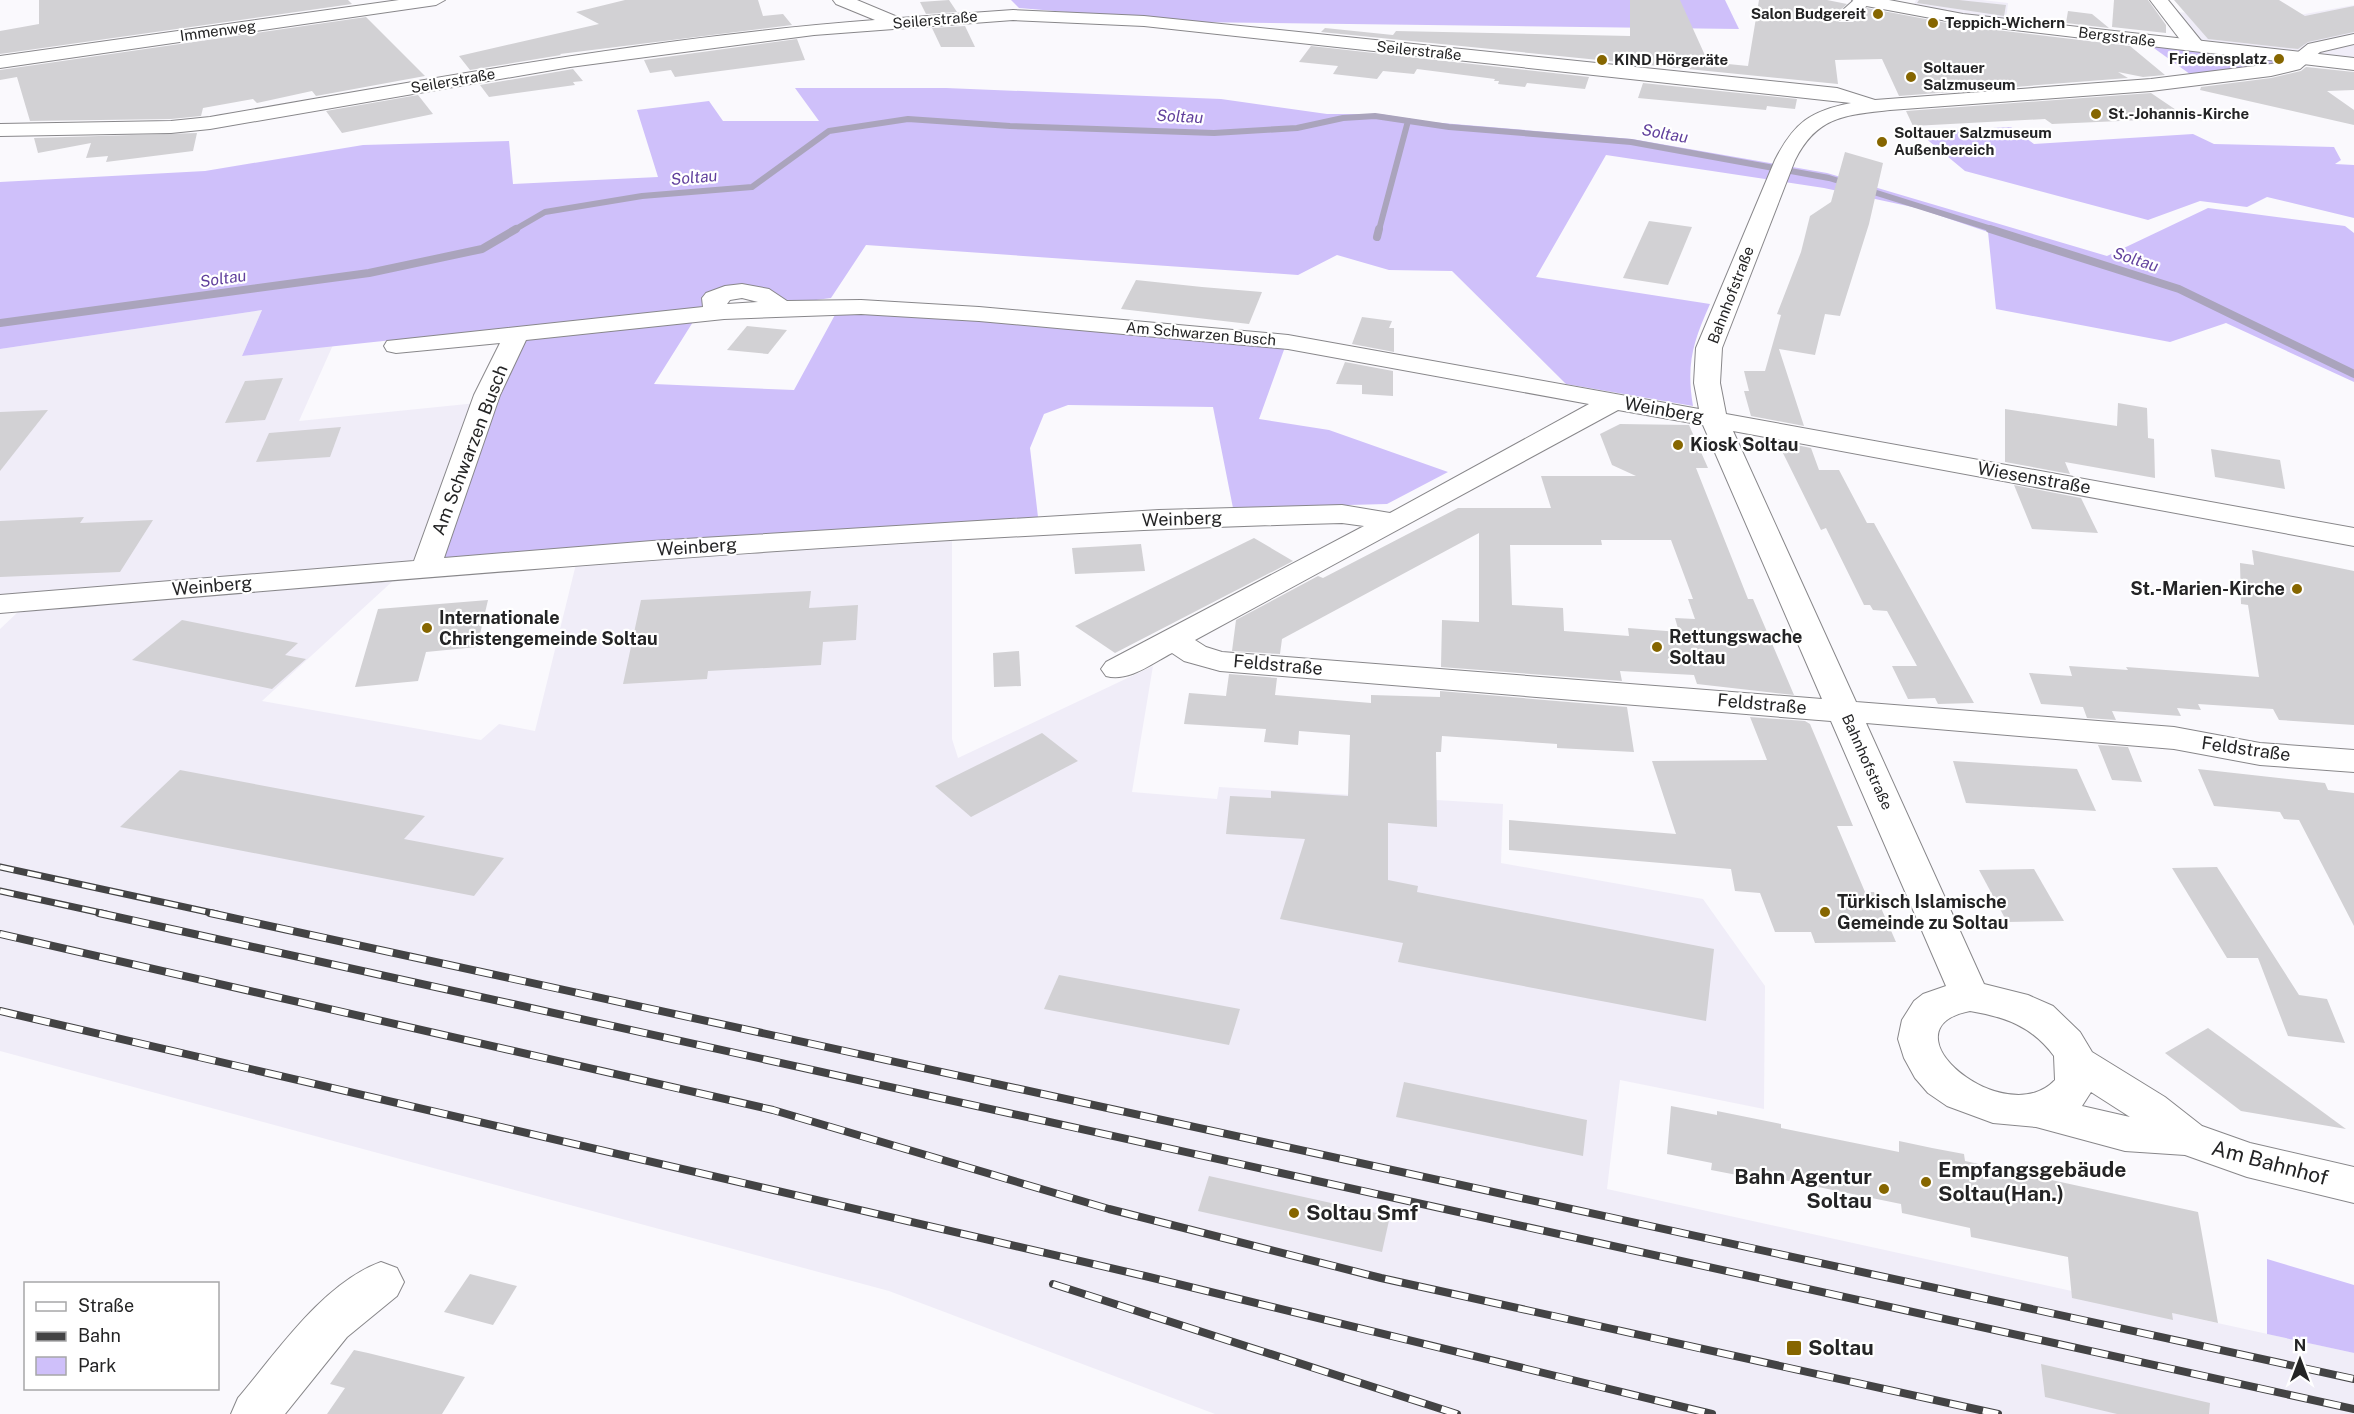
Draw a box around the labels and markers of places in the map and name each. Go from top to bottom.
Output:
place label: Salon Budgereit [1751,5,1866,22]
marker: Salon Budgereit [1871,7,1885,21]
place label: Teppich-Wichern [1945,14,2065,31]
marker: Teppich-Wichern [1926,16,1940,30]
place label: Friedensplatz [2169,50,2267,67]
place label: KIND Hörgeräte [1614,51,1728,68]
marker: Friedensplatz [2272,52,2286,66]
marker: KIND Hörgeräte [1595,53,1609,67]
place label: Soltauer Salzmuseum [1923,59,2016,93]
marker: Soltauer Salzmuseum [1904,70,1918,84]
place label: St.-Johannis-Kirche [2108,105,2249,122]
marker: St.-Johannis-Kirche [2089,107,2103,121]
place label: Soltauer Salzmuseum Außenbereich [1894,124,2052,158]
marker: Soltauer Salzmuseum Außenbereich [1875,135,1889,149]
place label: Kiosk Soltau [1690,434,1798,455]
marker: Kiosk Soltau [1671,438,1685,452]
place label: St.-Marien-Kirche [2130,578,2285,599]
marker: St.-Marien-Kirche [2290,582,2304,596]
place label: Internationale Christengemeinde Soltau [439,607,658,649]
marker: Internationale Christengemeinde Soltau [420,621,434,635]
place label: Rettungswache Soltau [1669,626,1802,668]
marker: Rettungswache Soltau [1650,640,1664,654]
place label: Türkisch Islamische Gemeinde zu Soltau [1837,891,2008,933]
marker: Türkisch Islamische Gemeinde zu Soltau [1818,905,1832,919]
place label: Empfangsgebäude Soltau(Han.) [1938,1157,2126,1206]
place label: Bahn Agentur Soltau [1734,1164,1872,1213]
marker: Empfangsgebäude Soltau(Han.) [1919,1175,1933,1189]
marker: Bahn Agentur Soltau [1877,1182,1891,1196]
place label: Soltau Smf [1306,1200,1418,1225]
marker: Soltau Smf [1287,1206,1301,1220]
place label: Soltau [1808,1335,1874,1360]
marker: Soltau [1785,1339,1803,1357]

